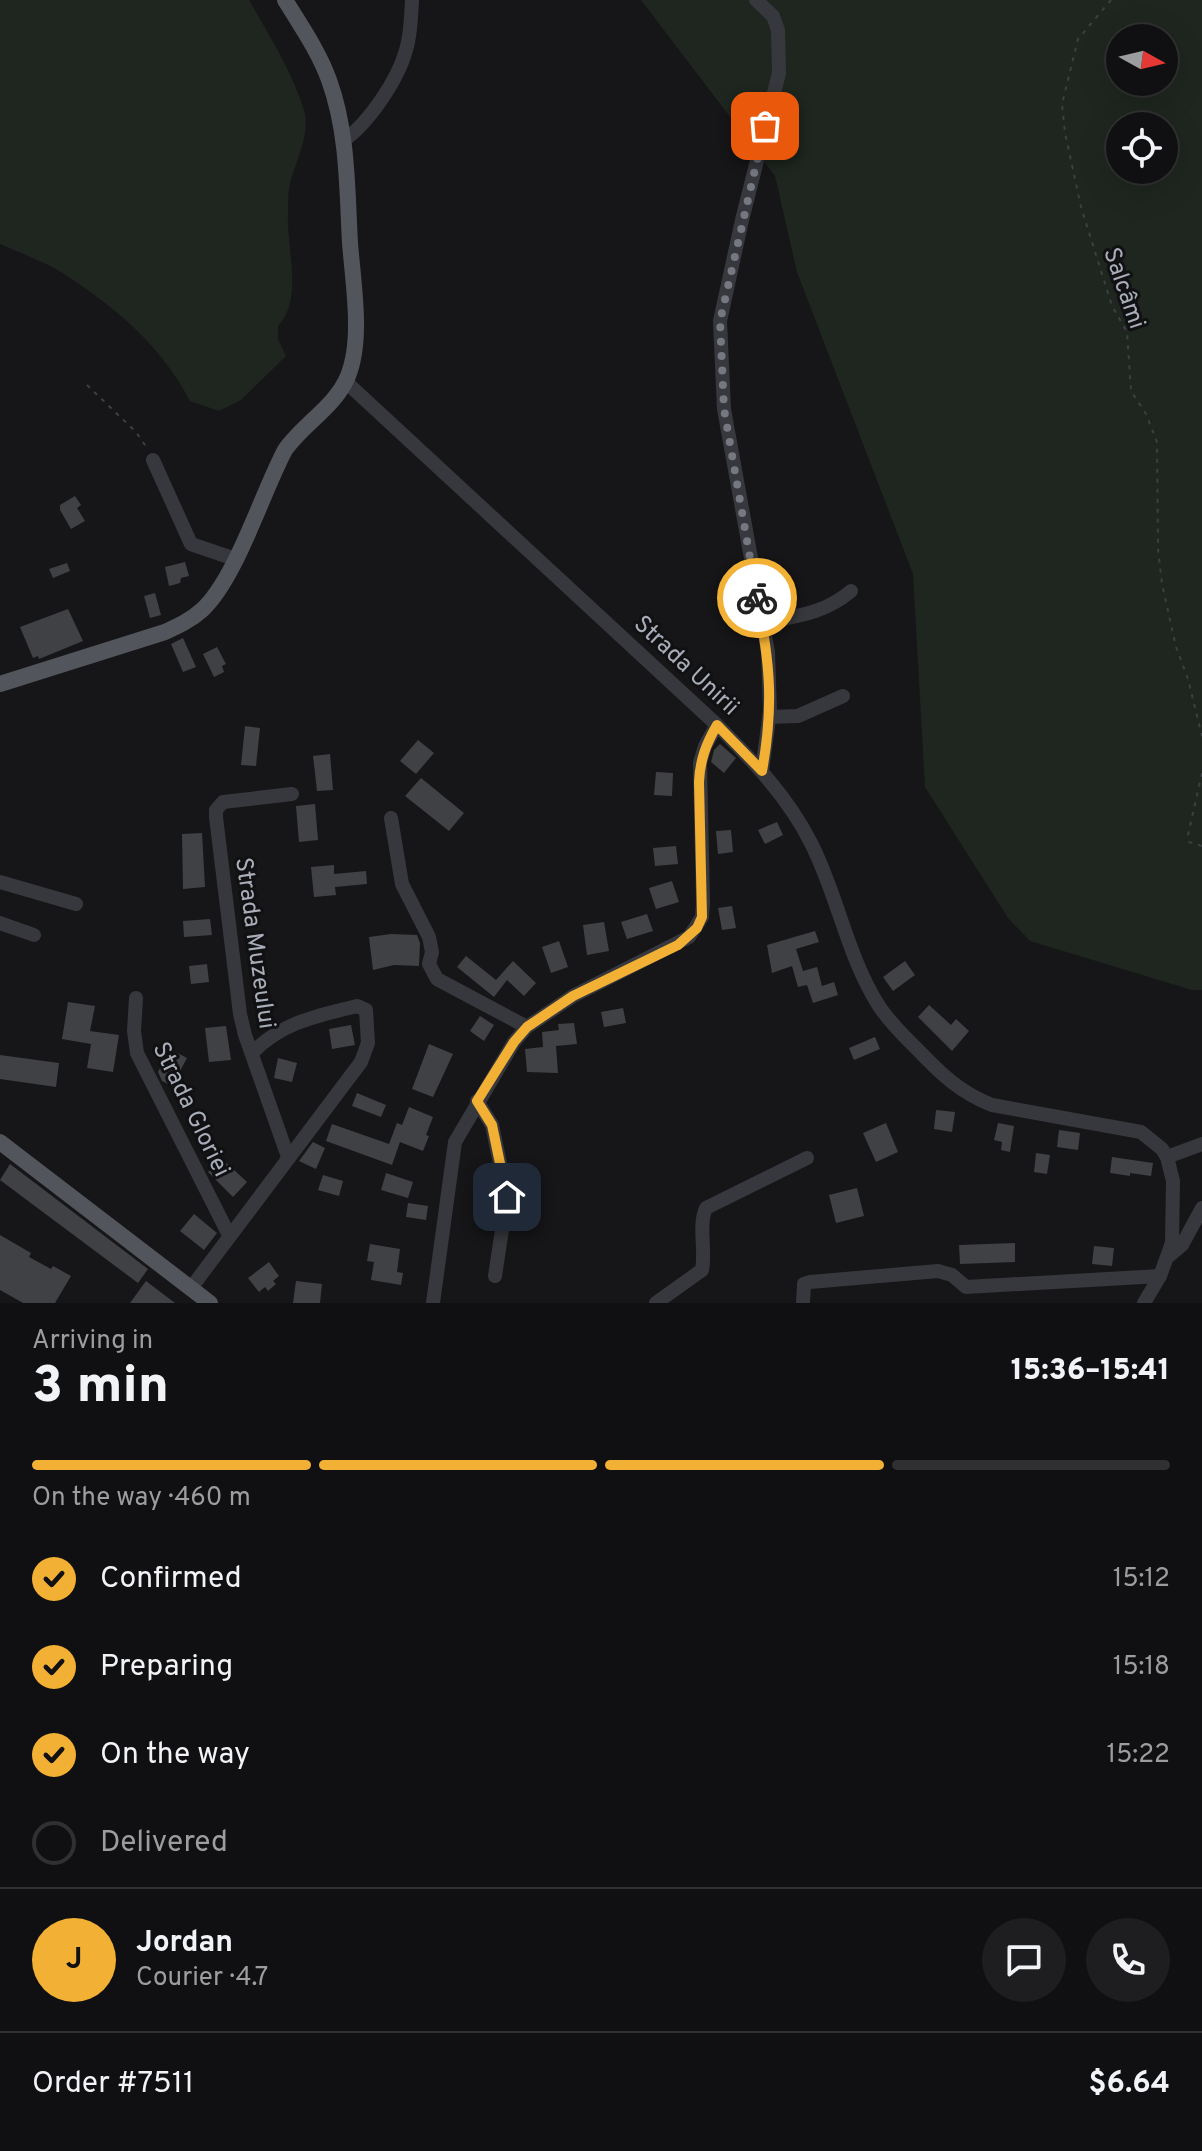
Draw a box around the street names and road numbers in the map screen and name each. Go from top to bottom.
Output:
street label: Salcâmi [1095,244,1151,333]
street label: Strada Unirii [627,610,745,723]
street label: Strada Muzeului [227,856,281,1031]
street label: Strada Gloriei [145,1038,236,1182]

